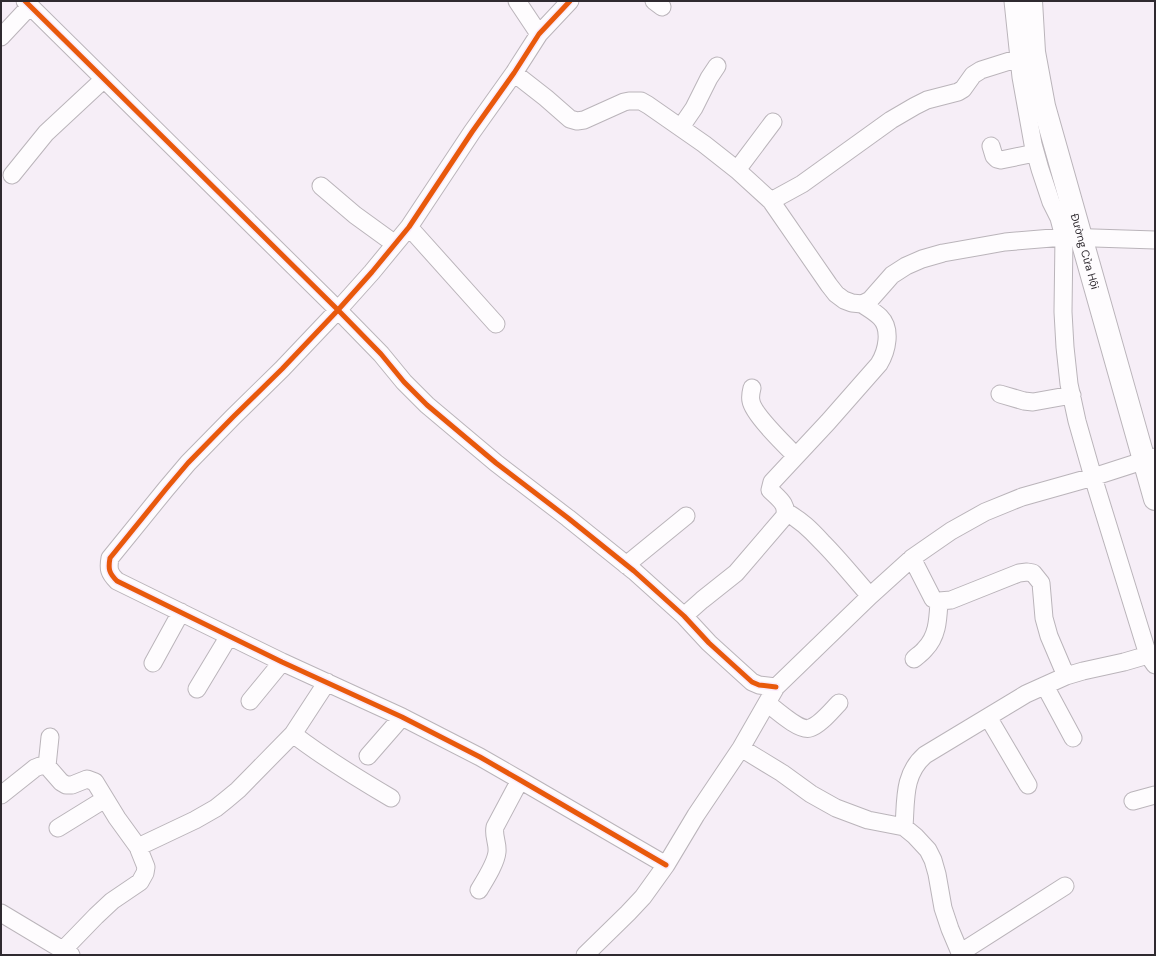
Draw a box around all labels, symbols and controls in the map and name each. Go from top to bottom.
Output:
street label: Đường Cửa Hội [1068,212,1102,291]

